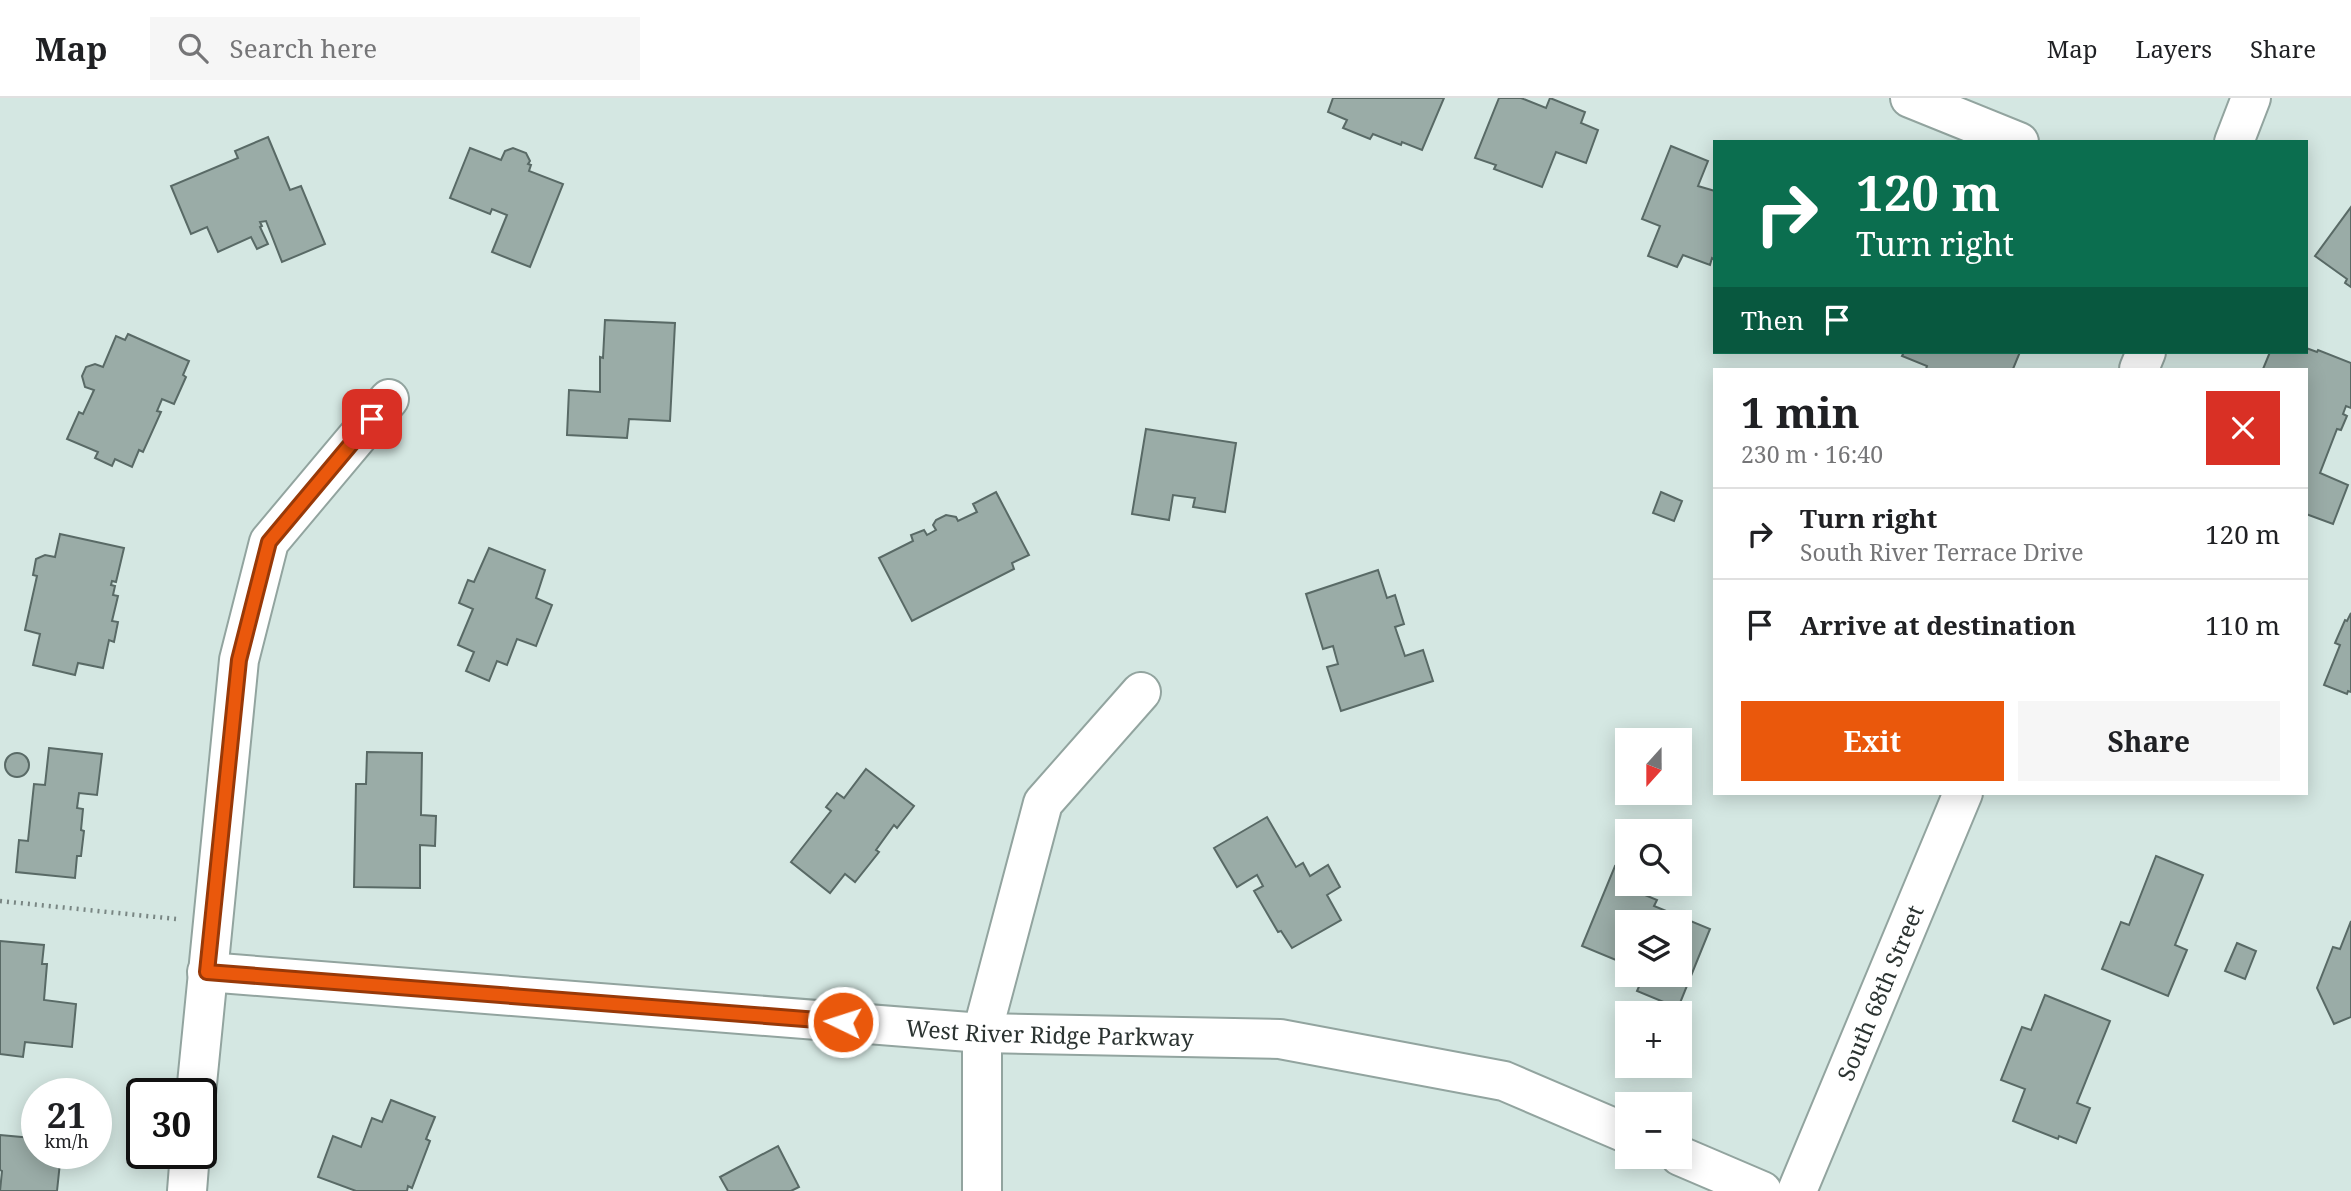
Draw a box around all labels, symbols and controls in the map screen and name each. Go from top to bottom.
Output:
search box [150,17,640,80]
text: Map [35,26,108,71]
icon: search [174,29,212,67]
text: Search here [230,30,377,66]
text: Map [2047,32,2098,65]
text: Layers [2136,32,2212,65]
text: Share [2250,32,2316,65]
text: 120 m [1856,159,2000,225]
icon: right [1741,168,1832,259]
text: Turn right [1856,222,2014,265]
icon: arrive [1818,301,1856,339]
text: Then [1741,302,1804,338]
text: 1 min [1741,383,1860,440]
pin [342,389,402,449]
button: close [2206,391,2280,465]
icon: arrive [353,400,391,438]
text: 230 m · 16:40 [1741,438,1883,470]
text: Turn right [1800,500,1937,536]
icon: right [1741,515,1779,553]
text: 120 m [2205,516,2280,552]
text: South River Terrace Drive [1800,536,2084,568]
icon: arrive [1741,606,1779,644]
text: Arrive at destination [1800,607,2076,643]
text: 110 m [2205,607,2280,643]
button: Exit [1741,701,2004,781]
button: Share [2018,701,2280,781]
north arrow [1615,728,1692,805]
map controls [1615,728,1692,1169]
button: search [1615,819,1692,896]
street label: South 68th Street [1829,900,1931,1085]
button: layers [1615,910,1692,987]
position arrow [806,985,880,1059]
button: + [1615,1001,1692,1078]
street label: West River Ridge Parkway [904,1011,1194,1053]
speed limit sign: 30 [126,1078,217,1169]
text: 21 [47,1091,86,1138]
button: − [1615,1092,1692,1169]
text: km/h [44,1129,89,1153]

